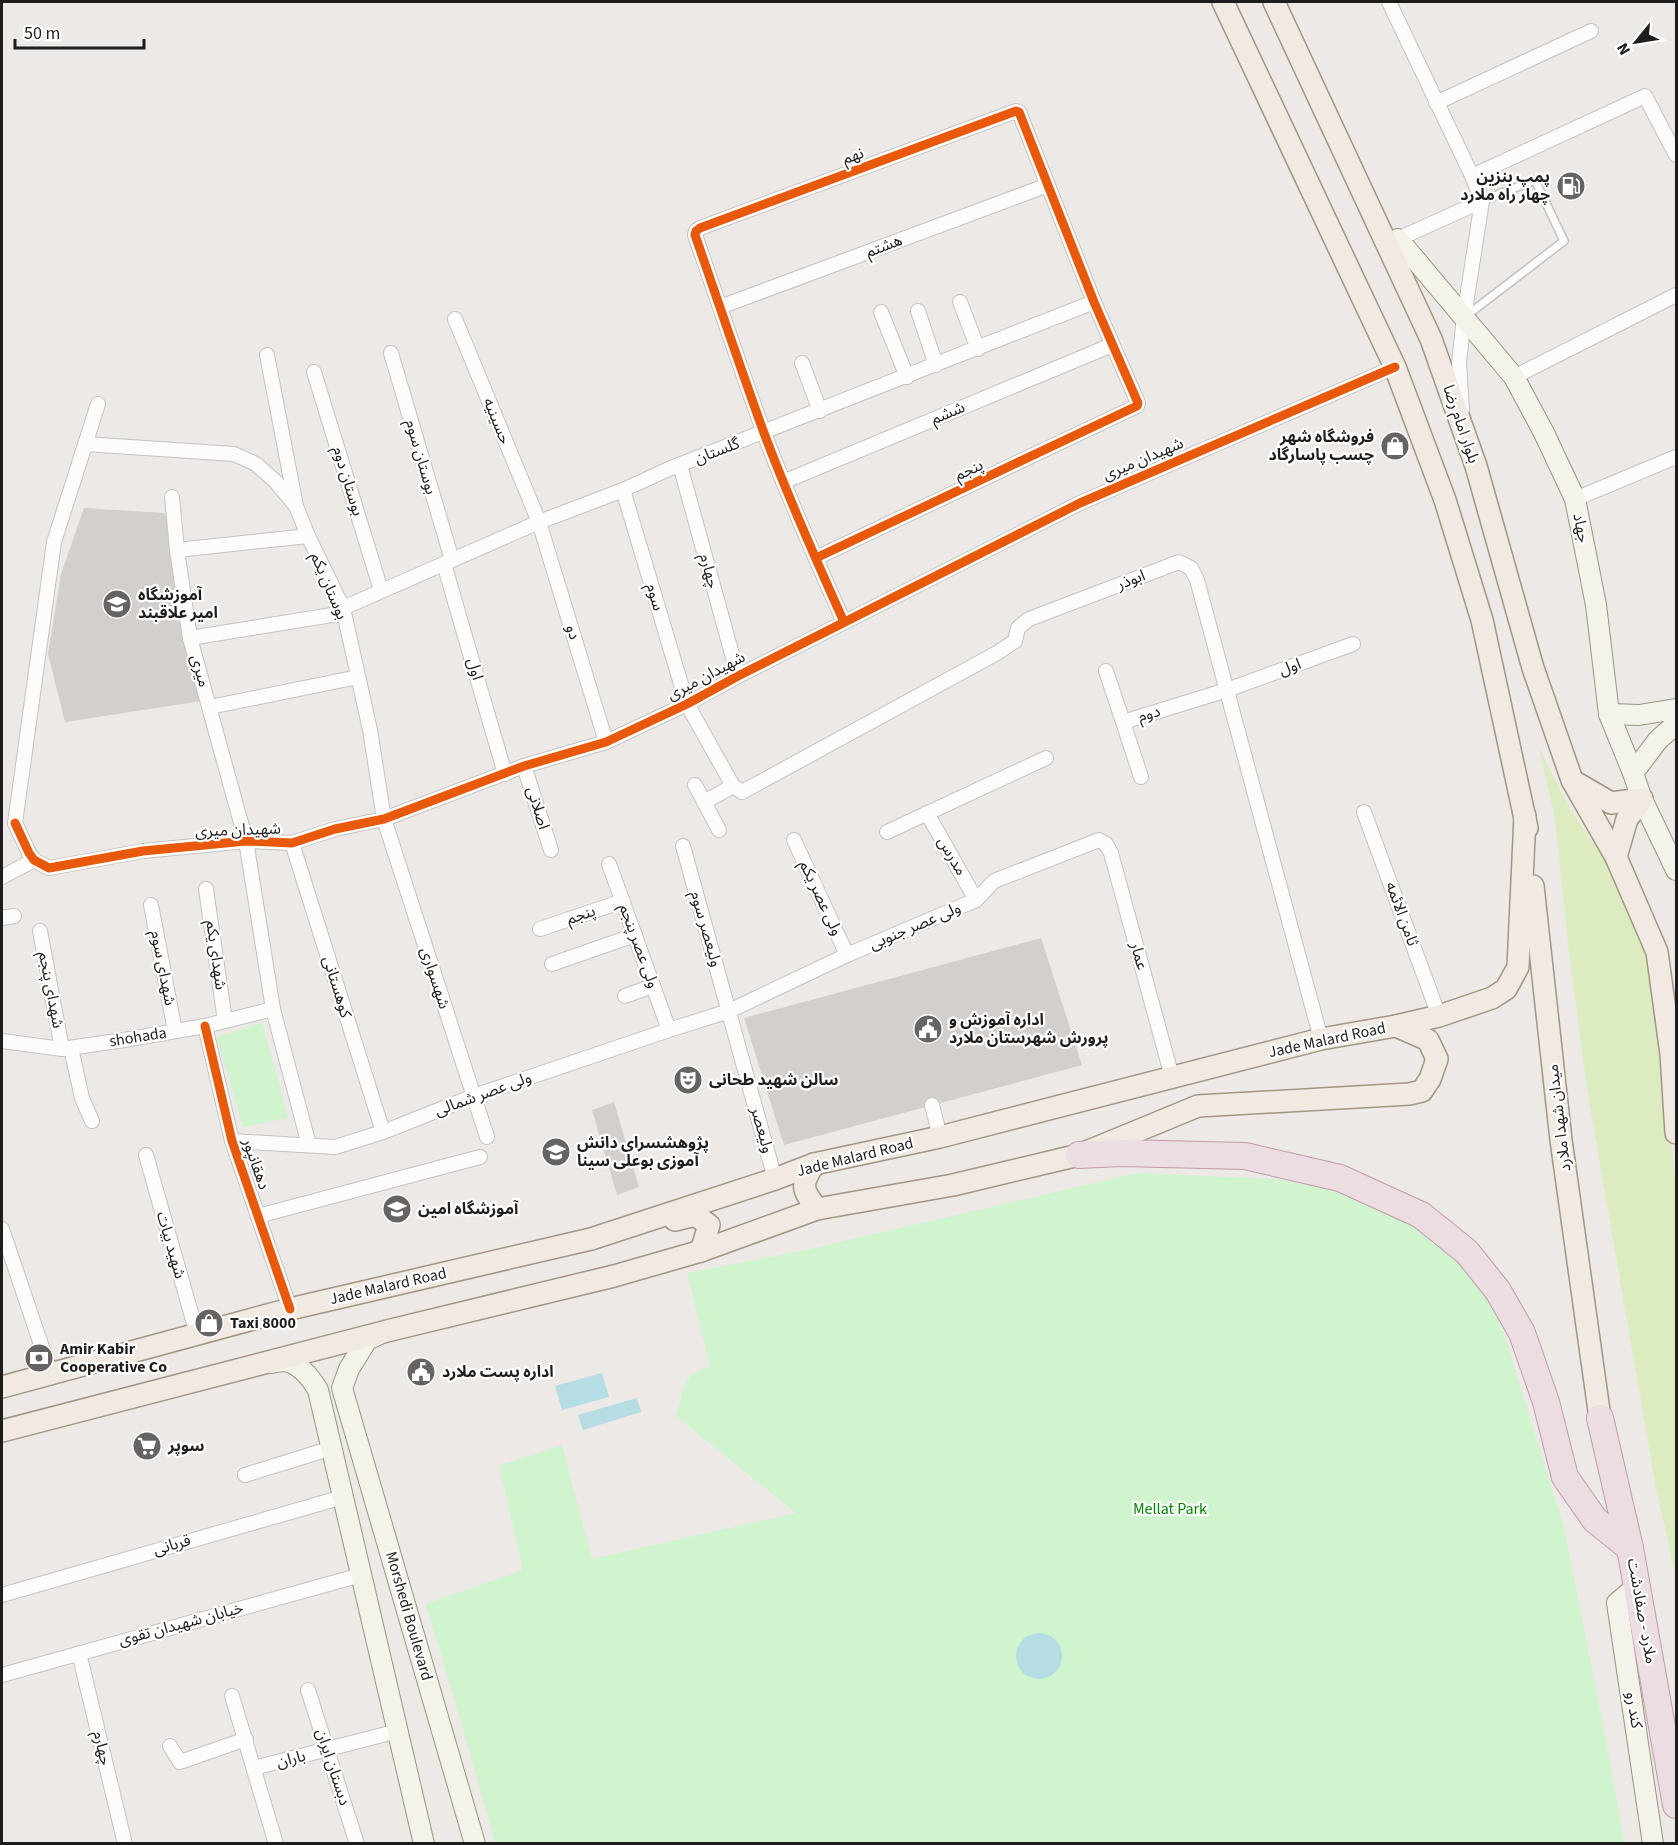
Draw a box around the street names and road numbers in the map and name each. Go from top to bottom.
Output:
street label: نهم [839,142,867,171]
street label: هشتم [862,229,906,264]
street label: بلوار امام رضا [1436,382,1485,467]
street label: حسینیه [478,395,516,447]
street label: ششم [928,396,969,431]
street label: بوستان سوم [399,417,442,497]
street label: گلستان [691,432,743,470]
street label: شهیدان میری [1099,432,1187,486]
street label: بوستان دوم [326,443,369,519]
street label: پنجم [951,454,987,487]
street label: جهاد [1567,511,1595,545]
street label: بوستان یکم [304,549,353,623]
street label: چهارم [693,551,724,591]
street label: ابوذر [1113,565,1149,596]
street label: سوم [639,580,670,614]
street label: دو [560,622,586,642]
street label: شهیدان میری [663,646,749,706]
street label: میری [185,652,215,690]
street label: اول [1276,653,1304,681]
street label: اول [461,655,489,683]
street label: دوم [1135,700,1163,729]
street label: اصلانی [521,784,555,832]
street label: شهیدان میری [195,818,281,842]
street label: مدرس [932,832,972,880]
street label: ولی عصر یکم [793,857,848,940]
street label: ثامن الائمه [1380,879,1424,950]
street label: ولیعصر سوم [684,888,727,970]
street label: ولی عصر جنوبی [866,897,964,955]
street label: پنجم [563,900,599,931]
street label: ولی عصر پنجم [613,901,664,992]
street label: شهدای یکم [199,919,232,991]
street label: شهدای سوم [144,929,181,1008]
street label: عمار [1125,939,1153,972]
street label: شهسواری [415,944,455,1012]
street label: شهدای پنجم [32,950,69,1030]
street label: کوهستانی [317,953,357,1021]
street label: Jade Malard Road [1266,1017,1388,1063]
street label: shohada [108,1022,168,1052]
street label: میدان شهدا ملارد [1541,1063,1577,1173]
street label: ولی عصر شمالی [432,1066,534,1122]
street label: ولیعصر [745,1103,779,1156]
street label: Jade Malard Road [794,1132,916,1182]
street label: دهقانپور [237,1134,275,1193]
street label: شهید بیات [151,1209,191,1281]
street label: Jade Malard Road [327,1262,449,1310]
street label: قربانی [151,1529,193,1561]
street label: Morshedi Boulevard [380,1549,438,1683]
street label: ملارد - صفادشت [1622,1556,1662,1666]
street label: خیابان شهیدان تقوی [116,1597,246,1651]
street label: کند رو [1620,1690,1648,1730]
street label: دبستان ایران [310,1726,356,1808]
street label: چهارم [86,1728,117,1768]
street label: باران [274,1745,308,1773]

